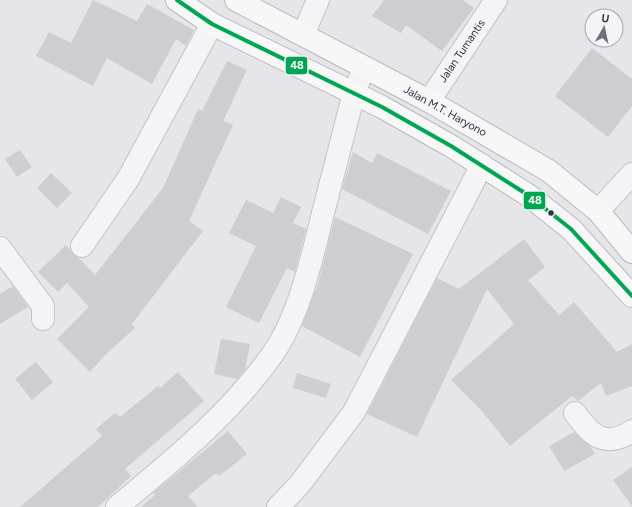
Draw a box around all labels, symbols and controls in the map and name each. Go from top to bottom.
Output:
north arrow [584,8,624,48]
text: U [601,12,611,26]
street label: Jalan Tumantis [436,17,488,85]
line badge: 48 [285,56,308,75]
text: 48 [290,59,304,72]
street label: Jalan M.T. Haryono [401,83,489,139]
line badge: 48 [523,191,546,210]
text: 48 [528,194,542,207]
unlabelled marker [546,208,556,218]

